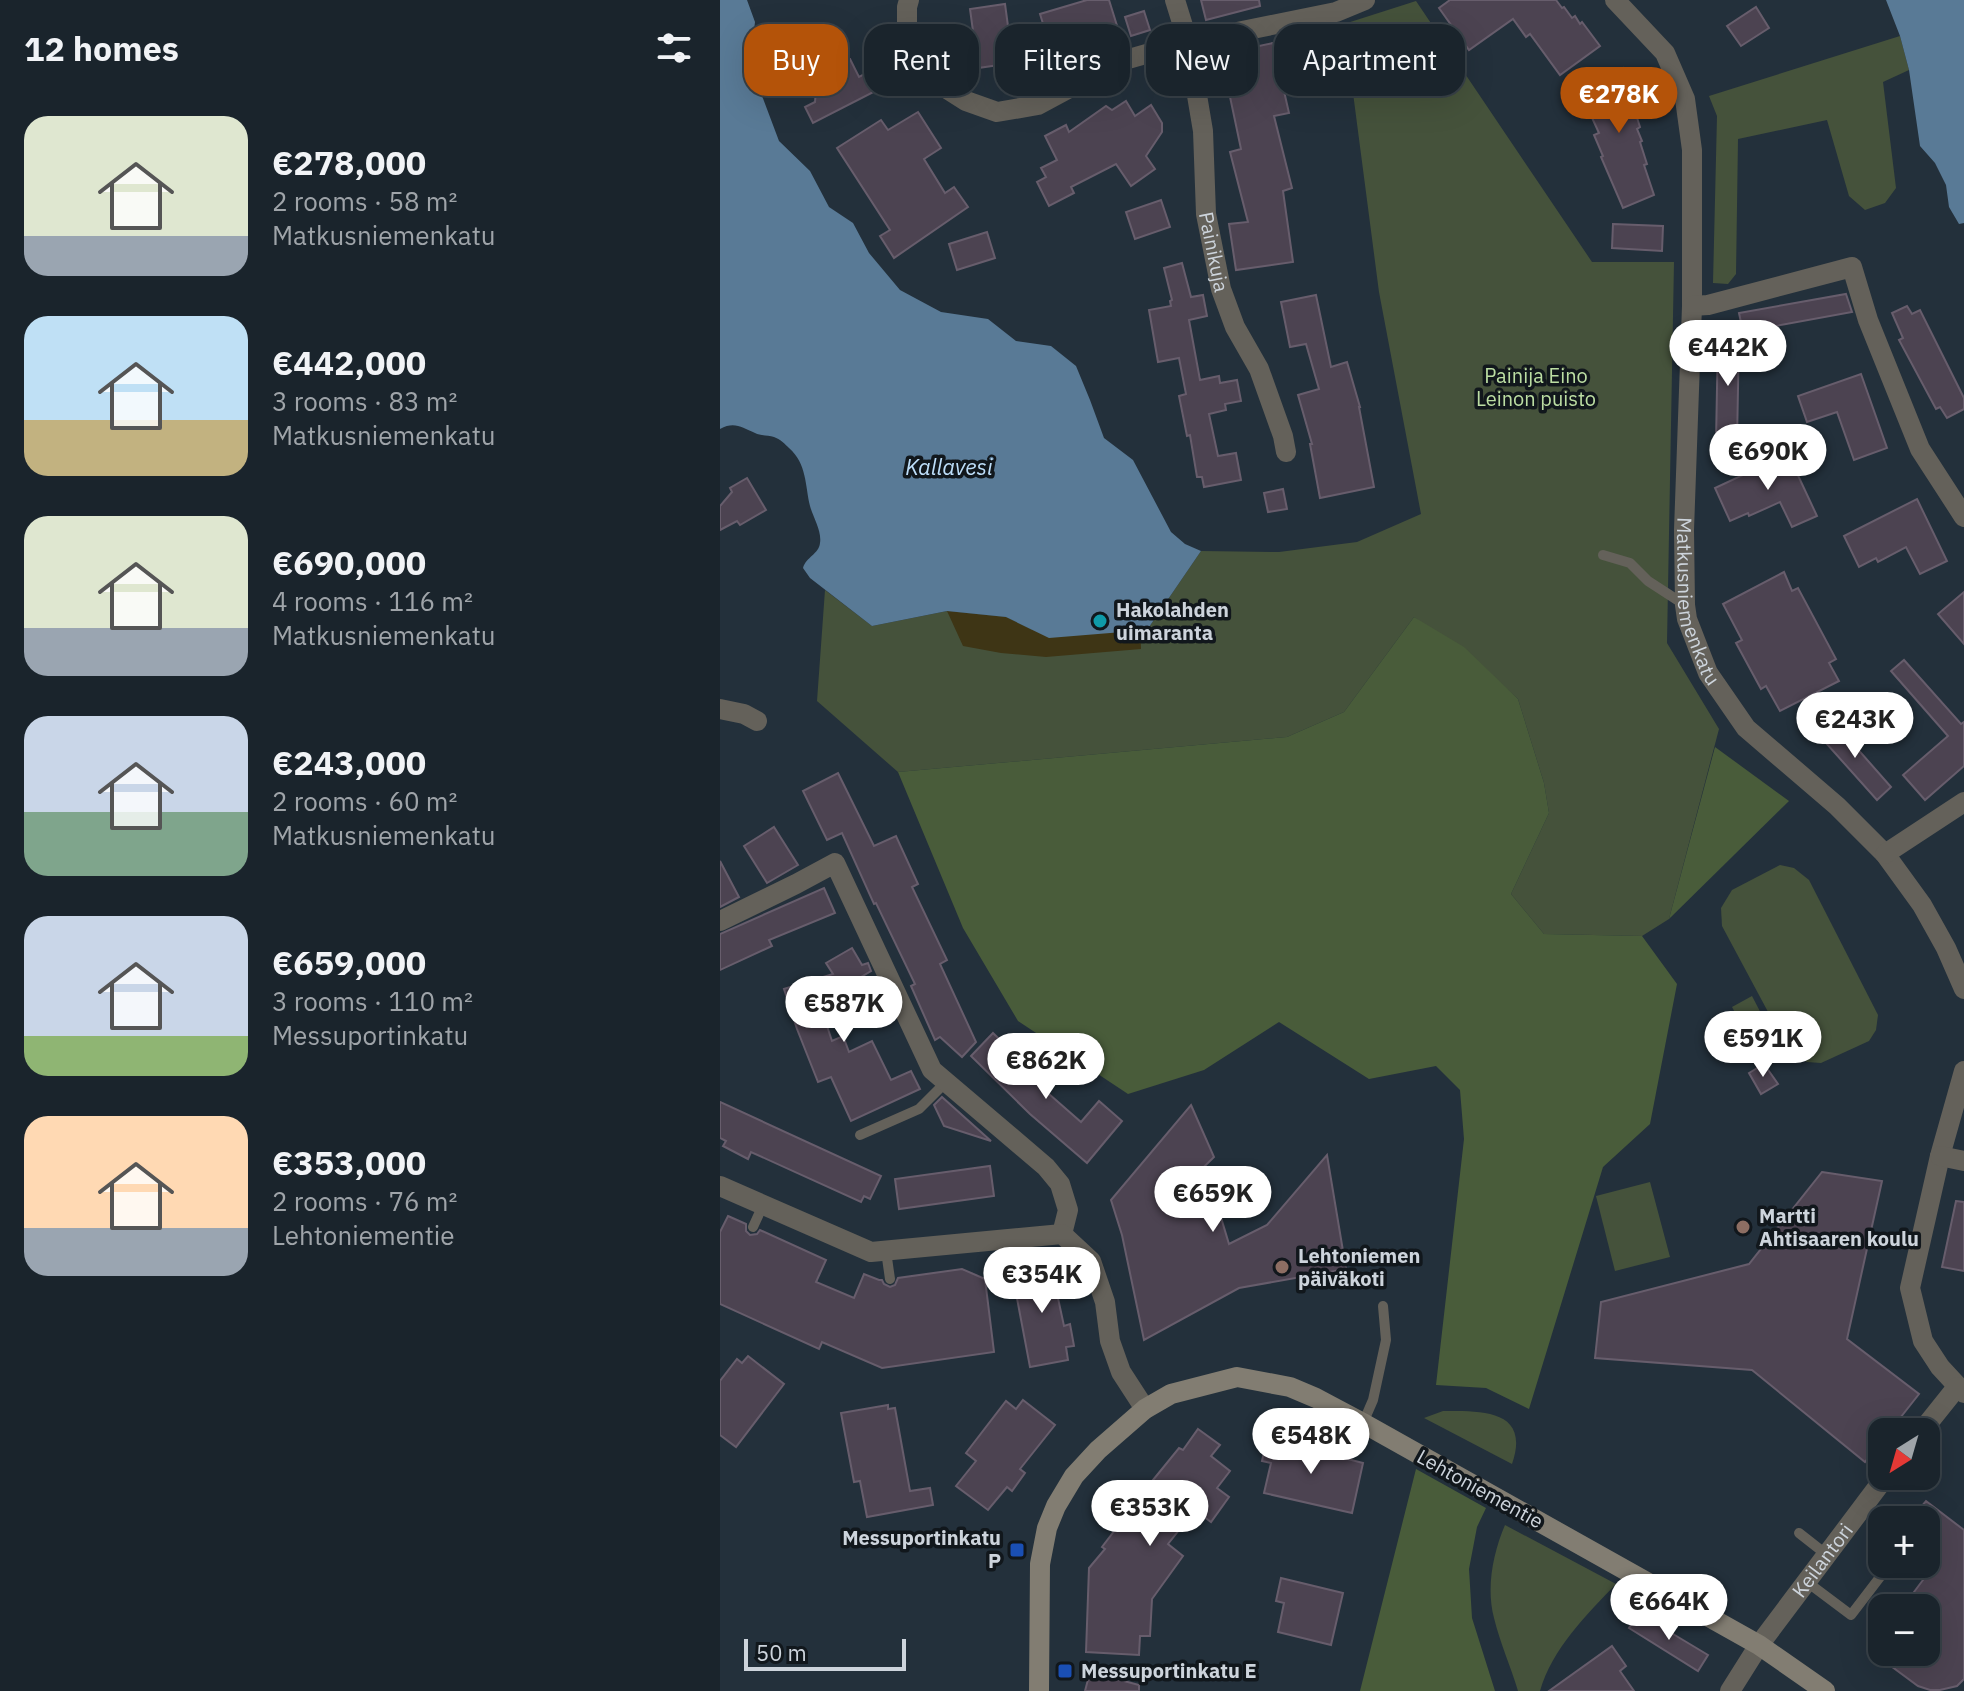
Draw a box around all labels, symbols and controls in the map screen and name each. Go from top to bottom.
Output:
chip: Buy [744,24,848,96]
chip: Rent [864,24,979,96]
chip: Filters [995,24,1130,96]
chip: New [1146,24,1258,96]
chip: Apartment [1274,24,1465,96]
text: 12 homes [24,26,179,70]
icon: filters [652,26,696,70]
pin: €278K [1563,67,1675,135]
text: €278K [1578,76,1660,110]
text: €278,000 [272,140,426,184]
icon: home [88,148,184,244]
text: 2 rooms · 58 m² [272,184,457,218]
street label: Painikuja [1193,209,1235,295]
text: Matkusniemenkatu [272,218,496,252]
pin: €442K [1672,320,1784,388]
text: €442K [1687,329,1769,363]
text: €442,000 [272,340,426,384]
icon: home [88,348,184,444]
park label: Painija Eino Leinon puisto [1476,362,1596,412]
text: 3 rooms · 83 m² [272,384,457,418]
text: Matkusniemenkatu [272,418,496,452]
pin: €690K [1712,424,1824,492]
text: €690K [1727,433,1809,467]
water label: Kallavesi [905,452,993,481]
street label: Matkusniemenkatu [1671,517,1727,691]
text: €690,000 [272,540,426,584]
icon: home [88,548,184,644]
text: 4 rooms · 116 m² [272,584,473,618]
place label: Hakolahden uimaranta [1116,596,1229,646]
marker: Hakolahden uimaranta [1091,612,1109,630]
text: Matkusniemenkatu [272,618,496,652]
pin: €243K [1799,692,1911,760]
text: €243K [1814,701,1896,735]
text: €243,000 [272,740,426,784]
icon: home [88,748,184,844]
text: 2 rooms · 60 m² [272,784,457,818]
text: Matkusniemenkatu [272,818,496,852]
text: €659,000 [272,940,426,984]
icon: home [88,948,184,1044]
pin: €587K [788,976,900,1044]
text: 3 rooms · 110 m² [272,984,473,1018]
text: €587K [803,985,885,1019]
pin: €591K [1707,1011,1819,1079]
text: Messuportinkatu [272,1018,468,1052]
text: €591K [1722,1020,1804,1054]
pin: €862K [990,1033,1102,1101]
text: €862K [1005,1042,1087,1076]
text: €353,000 [272,1140,426,1184]
icon: home [88,1148,184,1244]
pin: €659K [1157,1166,1269,1234]
text: €659K [1172,1175,1254,1209]
text: 2 rooms · 76 m² [272,1184,457,1218]
place label: Martti Ahtisaaren koulu [1759,1202,1919,1252]
text: Lehtoniementie [272,1218,455,1252]
marker: Martti Ahtisaaren koulu [1734,1218,1752,1236]
place label: Lehtoniemen päiväkoti [1298,1242,1420,1292]
pin: €354K [986,1247,1098,1315]
text: €354K [1001,1256,1083,1290]
marker: Lehtoniemen päiväkoti [1273,1258,1291,1276]
pin: €548K [1255,1408,1367,1476]
text: €548K [1270,1417,1352,1451]
north arrow [1868,1418,1940,1490]
map controls [1868,1418,1940,1666]
street label: Lehtoniementie [1412,1443,1548,1534]
pin: €353K [1094,1480,1206,1548]
text: €353K [1109,1489,1191,1523]
button: + [1868,1506,1940,1578]
street label: Keilantori [1785,1518,1859,1603]
place label: Messuportinkatu P [842,1524,1001,1574]
marker: Messuportinkatu P [1008,1541,1026,1559]
pin: €664K [1613,1574,1725,1642]
text: €664K [1628,1583,1710,1617]
button: − [1868,1594,1940,1666]
scale bar [744,1635,906,1671]
text: 50 m [756,1638,807,1667]
place label: Messuportinkatu E [1081,1657,1257,1684]
marker: Messuportinkatu E [1056,1662,1074,1680]

